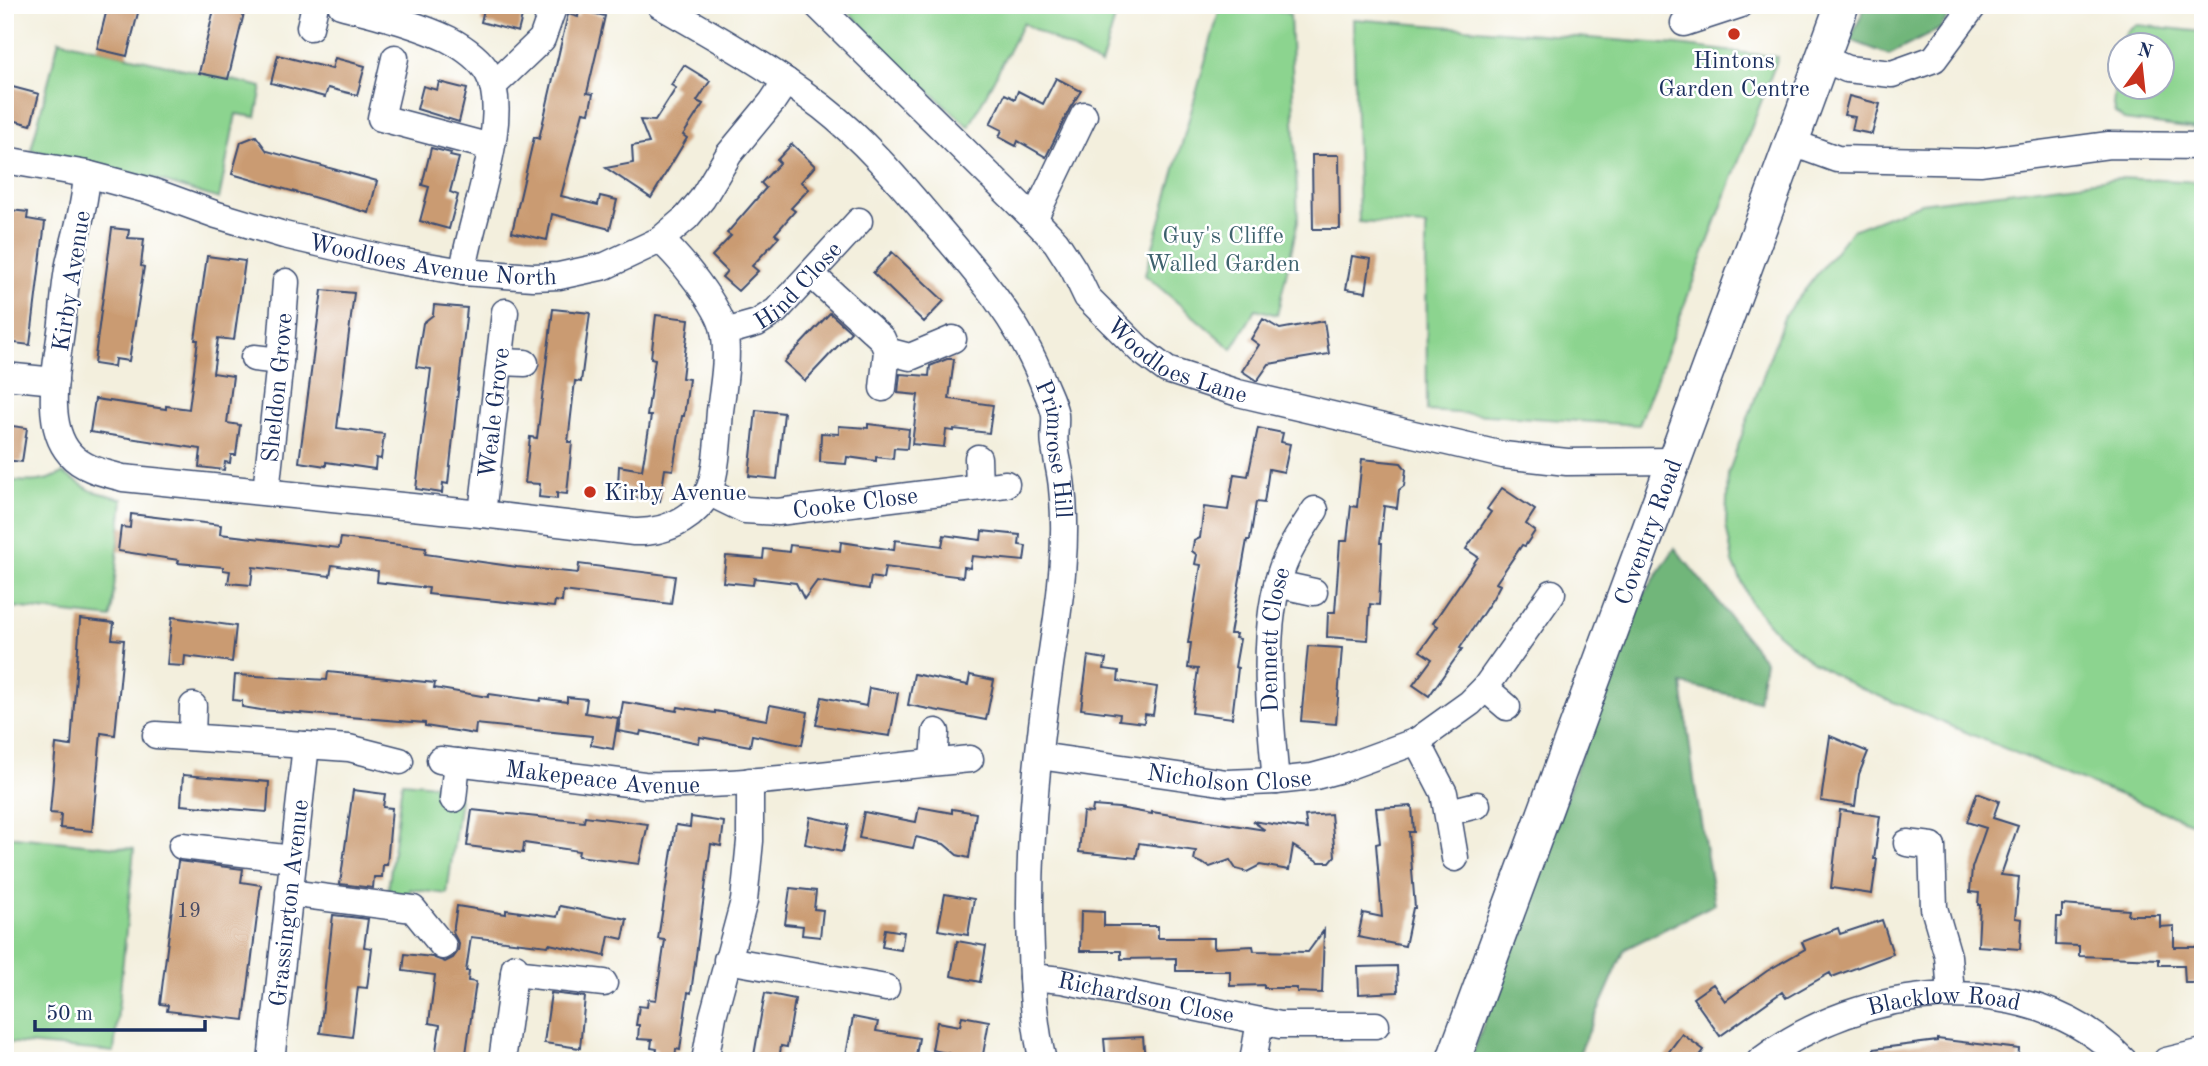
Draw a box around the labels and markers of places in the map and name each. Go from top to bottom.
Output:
marker: Hintons Garden Centre [1726,26,1742,42]
place label: Hintons Garden Centre [1658,50,1810,102]
place label: Kirby Avenue [604,482,746,506]
marker: Kirby Avenue [582,484,598,500]

